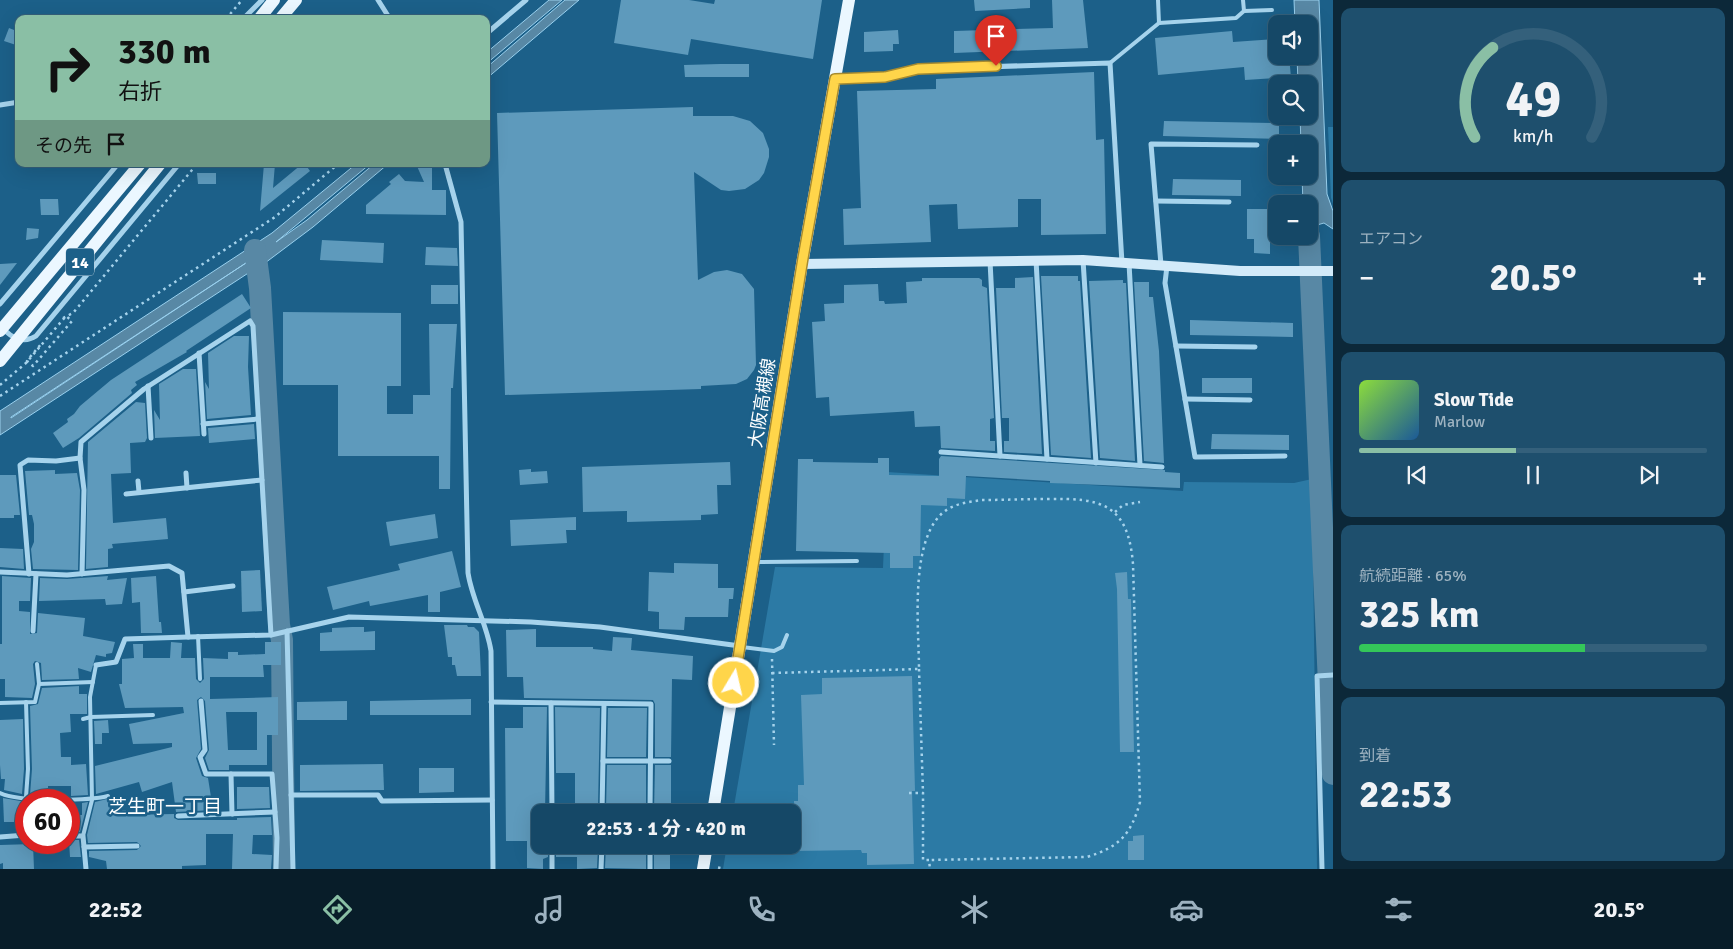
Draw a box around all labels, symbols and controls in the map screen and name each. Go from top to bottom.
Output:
pin [975,15,1017,66]
map controls [1268,15,1318,245]
button: sound [1268,15,1318,65]
icon: arrive [982,22,1010,50]
text: 330 m [118,30,211,73]
icon: right [35,35,100,100]
text: 49 [1505,67,1561,131]
button: search [1268,75,1318,125]
text: 右折 [118,78,162,105]
text: km/h [1513,125,1553,147]
icon: arrive [102,130,130,158]
text: その先 [35,134,92,158]
button: + [1268,135,1318,185]
button: − [1268,195,1318,245]
text: エアコン [1359,229,1423,249]
road number: 14 [66,248,94,276]
text: 20.5° [1489,254,1577,301]
text: − [1359,261,1374,295]
text: + [1692,261,1707,295]
street label: 大阪高槻線 [744,357,780,449]
text: Slow Tide [1434,388,1514,412]
text: Marlow [1434,412,1485,432]
icon: previous [1403,461,1431,489]
icon: pause [1519,461,1547,489]
icon: next [1635,461,1663,489]
text: 航続距離 · 65% [1359,566,1467,586]
text: 325 km [1359,591,1480,638]
position arrow [707,656,759,708]
text: 到着 [1359,746,1391,766]
text: 22:53 [1359,771,1452,818]
speed limit sign: 60 [15,789,80,854]
district label: 芝生町一丁目 [108,795,222,819]
text: 22:53 · 1 分 · 420 m [586,817,746,841]
icon: directions [320,892,355,927]
icon: music [532,892,567,927]
icon: phone [744,892,779,927]
icon: climate [957,892,992,927]
icon: car [1169,892,1204,927]
icon: filters [1381,892,1416,927]
text: 22:52 [89,896,143,923]
text: 20.5° [1594,896,1644,923]

